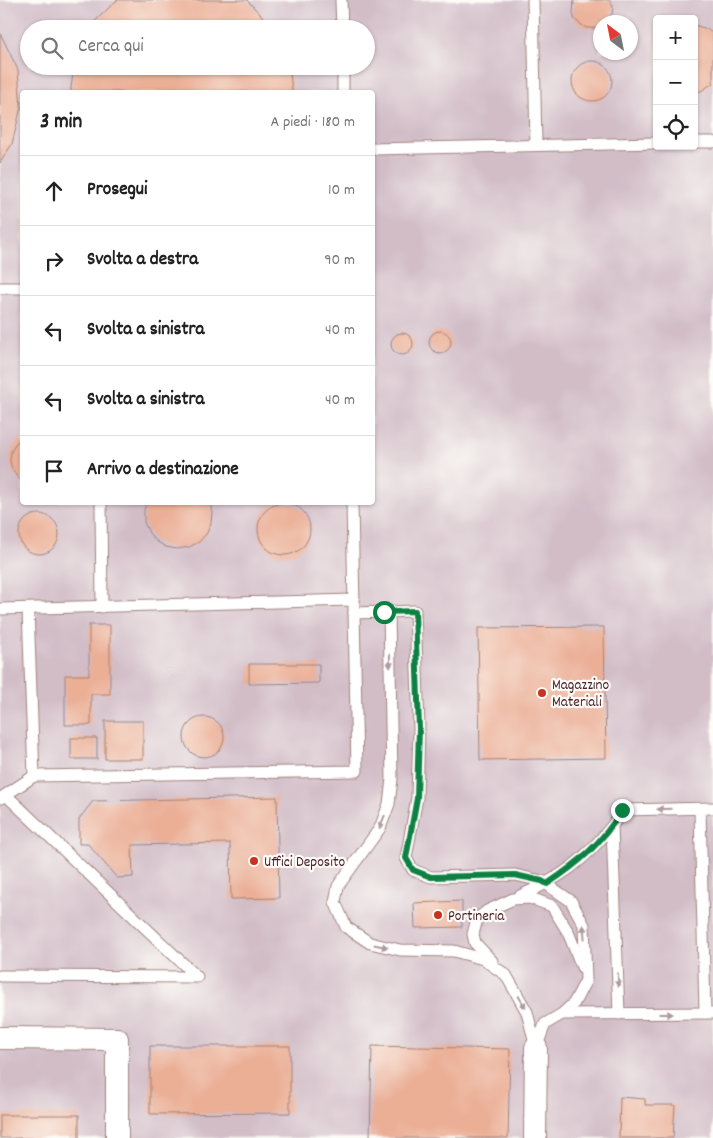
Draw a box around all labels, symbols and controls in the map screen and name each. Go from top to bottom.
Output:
north arrow [593,15,638,60]
map controls [653,15,698,150]
button: + [653,15,698,60]
search box [20,20,375,75]
icon: search [38,34,66,62]
text: Cerca qui [78,34,144,61]
button: − [653,60,698,105]
button: locate [653,105,698,150]
text: 3 min [40,108,82,138]
text: A piedi · 180 m [271,111,355,134]
icon: ahead [40,177,68,205]
text: Prosegui [87,177,147,204]
text: 10 m [328,179,355,202]
icon: right [40,247,68,275]
text: Svolta a destra [87,247,198,274]
text: 90 m [324,249,355,272]
icon: left [40,317,68,345]
text: Svolta a sinistra [87,317,205,344]
text: 40 m [325,319,355,342]
icon: left [40,387,68,415]
text: Svolta a sinistra [87,387,205,414]
text: 40 m [325,389,355,412]
icon: arrive [40,457,68,485]
text: Arrivo a destinazione [87,457,239,484]
route start [373,601,396,624]
one-way arrow [386,653,394,669]
place label: Magazzino Materiali [552,675,610,714]
marker: Magazzino Materiali [536,687,548,699]
route end [611,799,634,822]
one-way arrow [656,805,672,813]
one-way arrow [377,815,385,829]
place label: Uffici Deposito [264,852,345,874]
marker: Uffici Deposito [248,855,260,867]
place label: Portineria [448,906,505,928]
marker: Portineria [432,909,444,921]
one-way arrow [580,923,588,939]
one-way arrow [374,942,389,950]
one-way arrow [614,972,622,988]
one-way arrow [517,996,526,1009]
one-way arrow [658,1010,674,1018]

